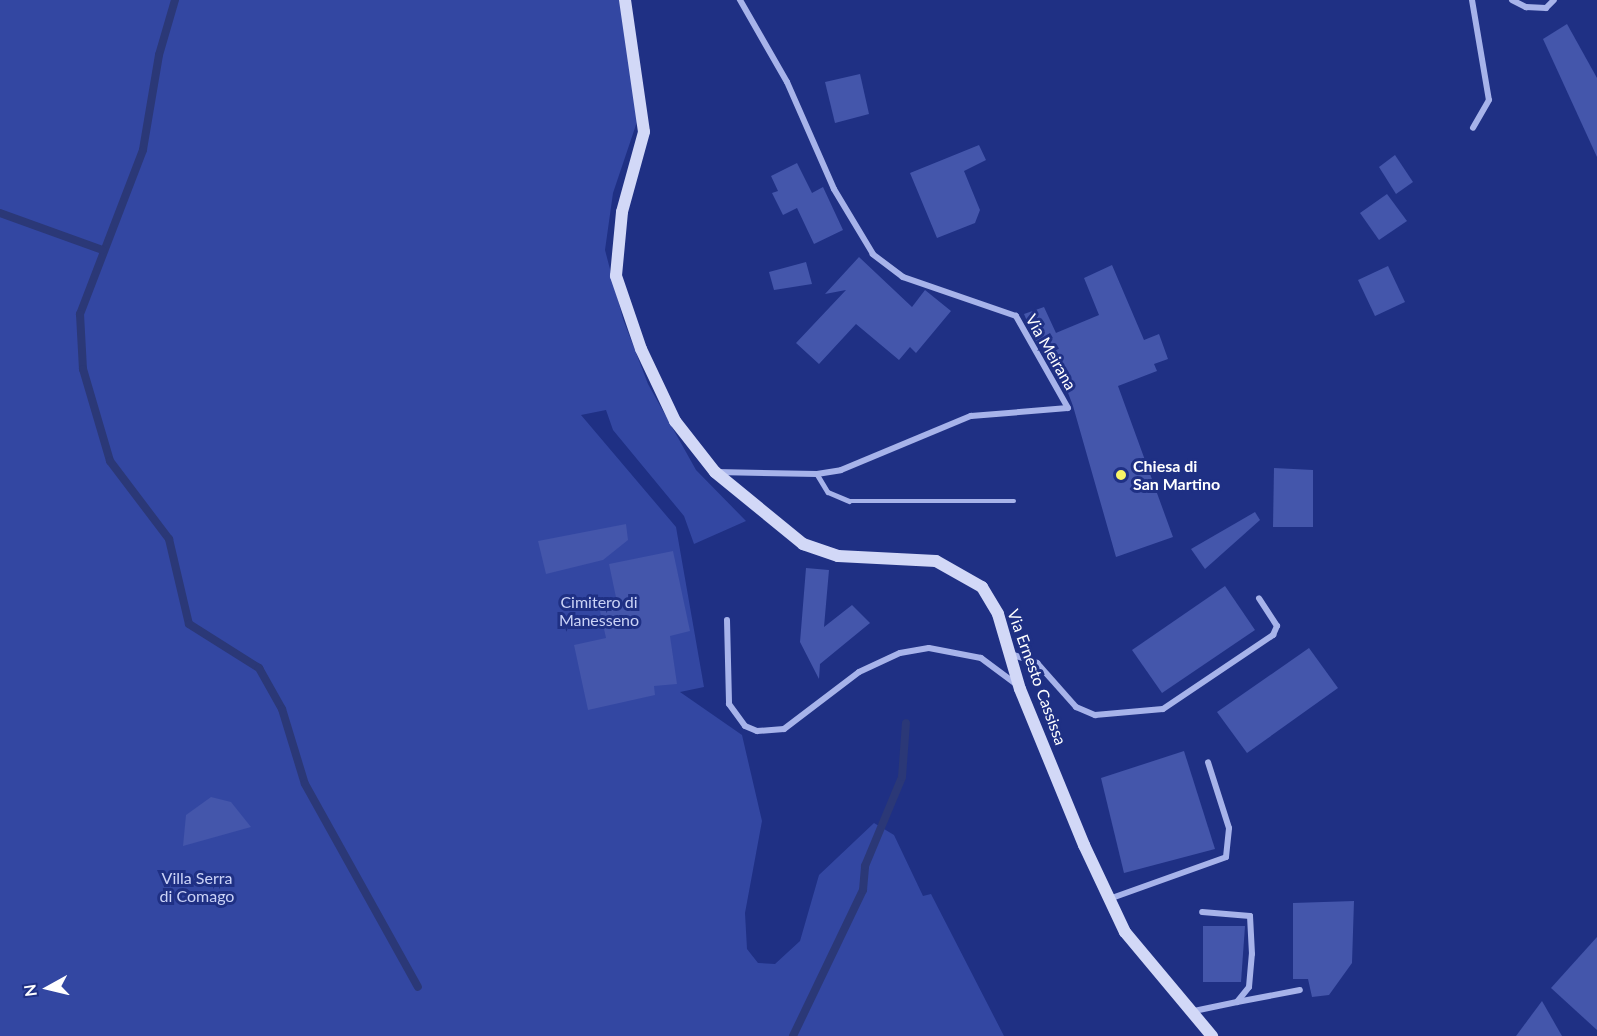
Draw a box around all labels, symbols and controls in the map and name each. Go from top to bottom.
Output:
street label: Via Meirana [1022,311,1080,393]
place label: Chiesa di San Martino [1133,456,1220,494]
marker: Chiesa di San Martino [1114,468,1128,482]
park label: Cimitero di Manesseno [559,592,639,630]
street label: Via Ernesto Cassissa [1004,607,1070,747]
park label: Villa Serra di Comago [160,868,234,906]
north arrow [18,958,78,1018]
text: N [19,983,40,998]

